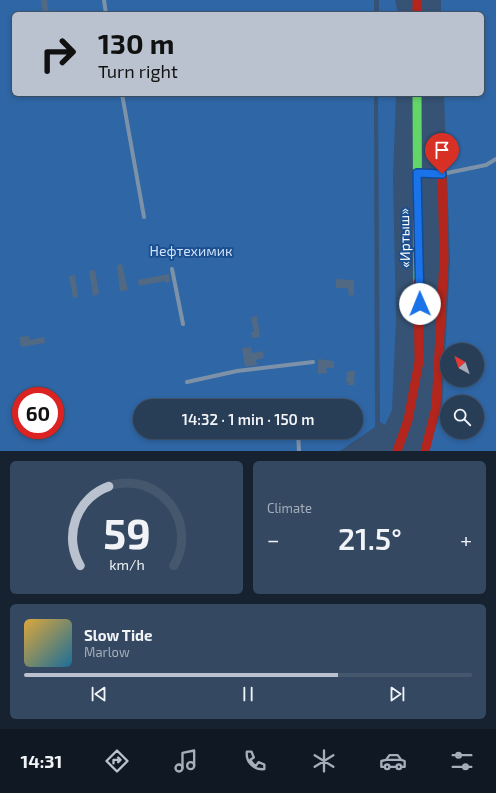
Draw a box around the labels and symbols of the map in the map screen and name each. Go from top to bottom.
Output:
pin [425,133,459,174]
street label: «Иртыш» [395,208,413,268]
park label: Нефтехимик [150,242,233,259]
position arrow [399,283,441,325]
north arrow [440,343,484,387]
speed limit sign: 60 [12,387,64,439]

